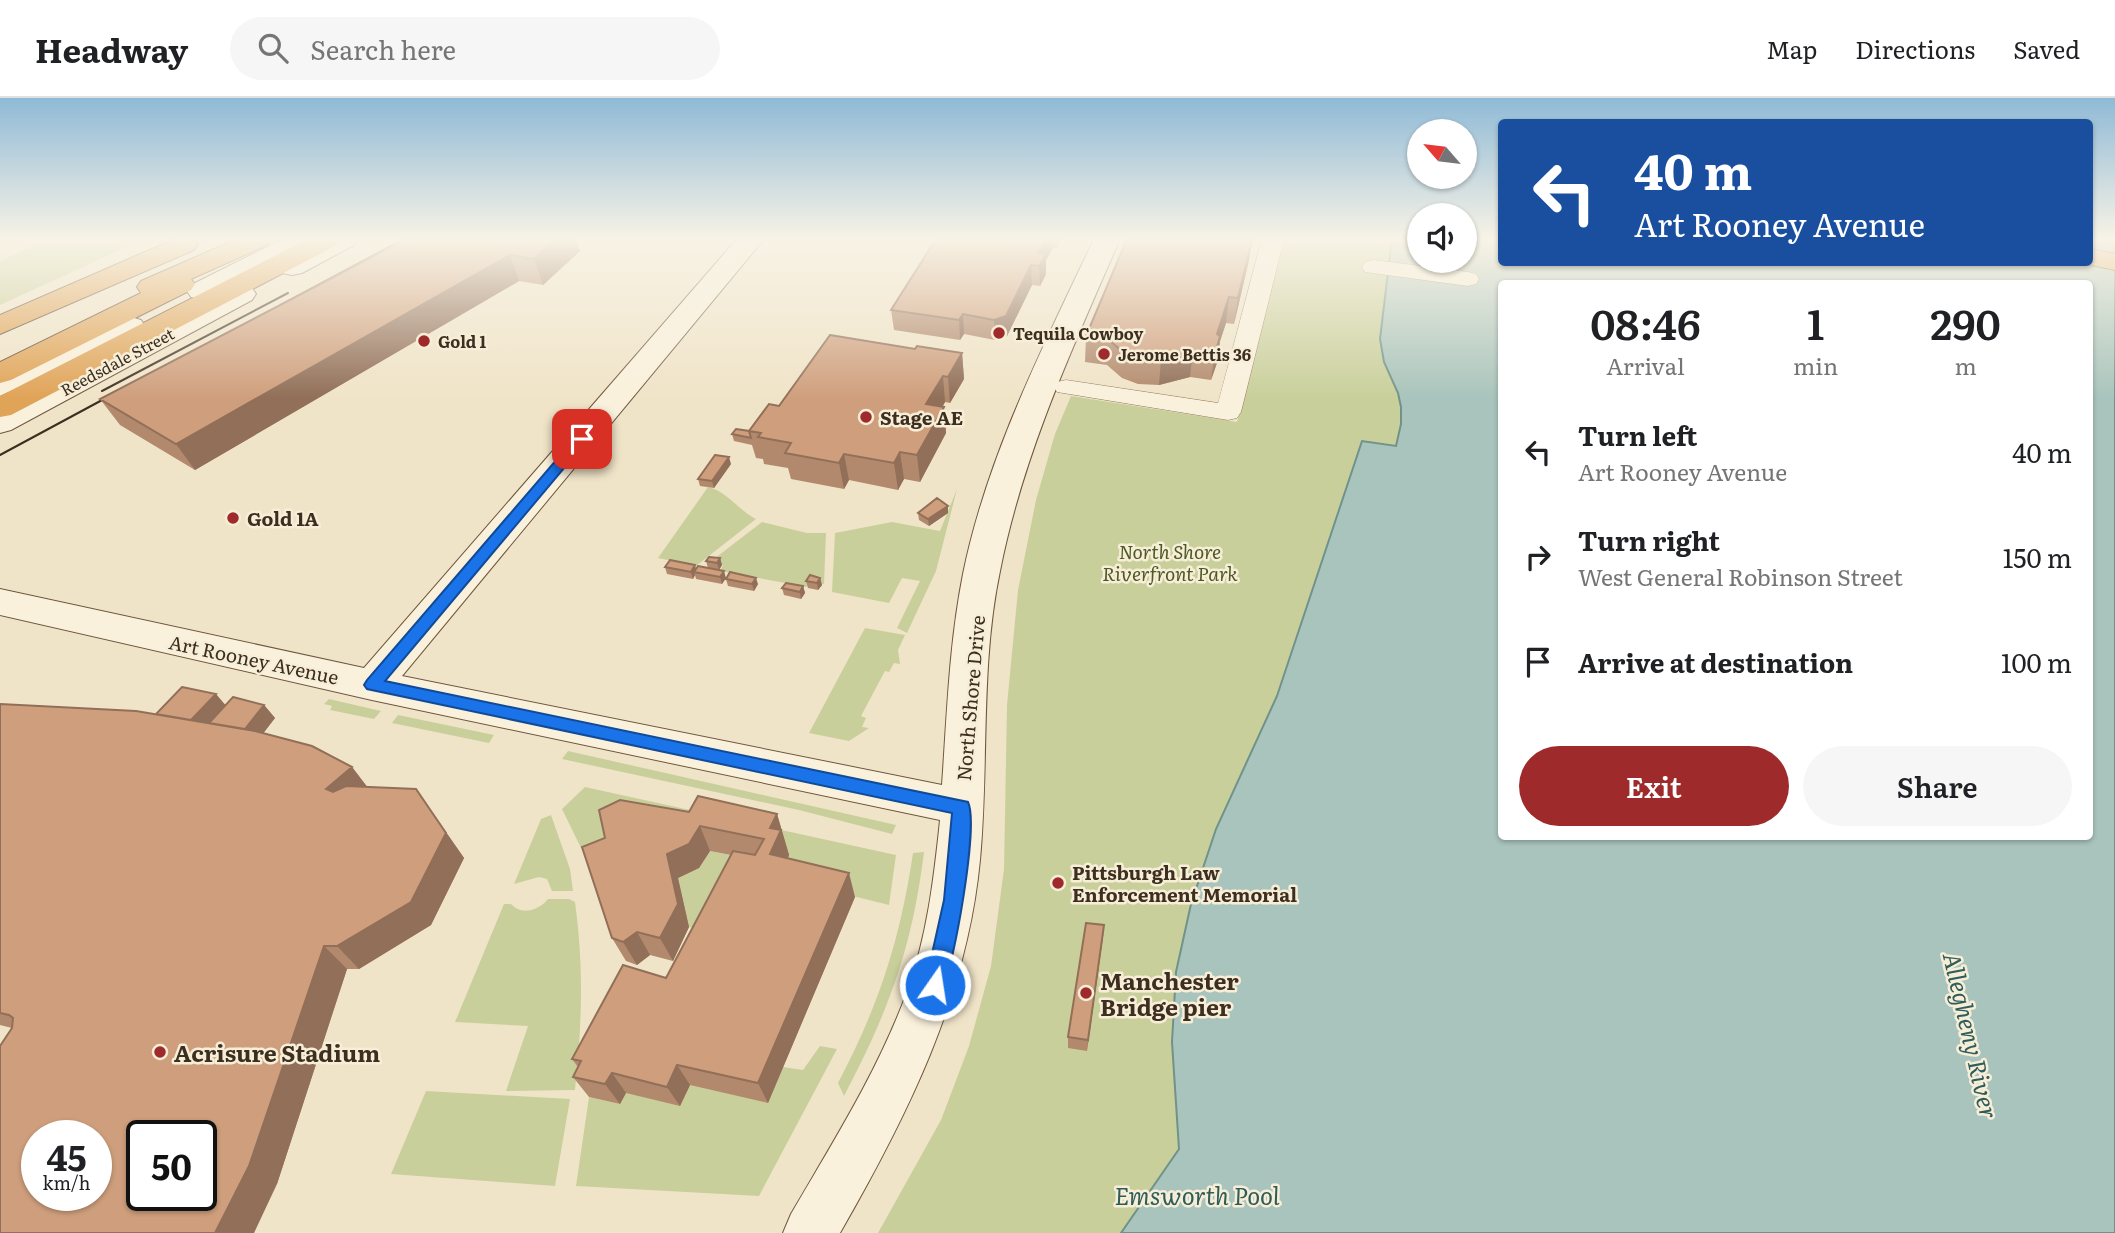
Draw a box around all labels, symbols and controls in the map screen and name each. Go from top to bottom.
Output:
search box [230,17,720,80]
text: Headway [35,24,188,73]
icon: search [254,29,292,67]
text: Search here [310,29,456,68]
text: Map [1766,31,1817,66]
text: Directions [1855,31,1975,66]
text: Saved [2013,31,2080,66]
north arrow [1407,119,1477,189]
map controls [1407,119,1477,273]
text: 40 m [1634,132,1752,205]
icon: left [1519,147,1610,238]
text: Art Rooney Avenue [1634,199,1925,247]
button: sound [1407,203,1477,273]
text: 08:46 [1590,291,1701,353]
text: 1 [1807,291,1824,353]
text: 290 [1930,291,2001,353]
street label: Reedsdale Street [56,321,179,401]
place label: Tequila Cowboy [1013,321,1144,345]
marker: Tequila Cowboy [991,325,1007,341]
place label: Gold 1 [438,329,487,353]
marker: Gold 1 [416,333,432,349]
place label: Jerome Bettis 36 [1118,342,1251,366]
marker: Jerome Bettis 36 [1096,346,1112,362]
text: Arrival [1606,348,1685,382]
text: min [1793,348,1838,382]
text: m [1954,348,1977,382]
place label: Stage AE [880,403,963,431]
pin [552,409,612,469]
marker: Stage AE [858,409,874,425]
text: Turn left [1578,415,1697,454]
icon: arrive [563,420,601,458]
text: 40 m [2012,432,2072,471]
icon: left [1519,433,1557,471]
text: Art Rooney Avenue [1578,454,1787,488]
place label: Gold 1A [247,504,319,532]
marker: Gold 1A [225,510,241,526]
text: Turn right [1578,520,1720,559]
park label: North Shore Riverfront Park [1102,537,1238,587]
text: 150 m [2003,537,2072,576]
icon: right [1519,538,1557,576]
text: West General Robinson Street [1578,559,1903,593]
street label: North Shore Drive [949,614,991,782]
street label: Art Rooney Avenue [167,627,342,691]
text: Arrive at destination [1578,642,1853,681]
text: 100 m [2001,642,2072,681]
icon: arrive [1519,643,1557,681]
button: Exit [1519,746,1789,826]
button: Share [1803,746,2072,826]
place label: Pittsburgh Law Enforcement Memorial [1072,858,1297,908]
marker: Pittsburgh Law Enforcement Memorial [1050,875,1066,891]
position arrow [898,948,972,1022]
water label: Allegheny River [1936,948,2008,1122]
place label: Manchester Bridge pier [1100,963,1239,1023]
marker: Manchester Bridge pier [1078,985,1094,1001]
place label: Acrisure Stadium [174,1035,380,1069]
marker: Acrisure Stadium [152,1044,168,1060]
speed limit sign: 50 [126,1120,217,1211]
text: 45 [46,1130,87,1182]
text: km/h [43,1169,90,1196]
water label: Emsworth Pool [1115,1177,1280,1212]

